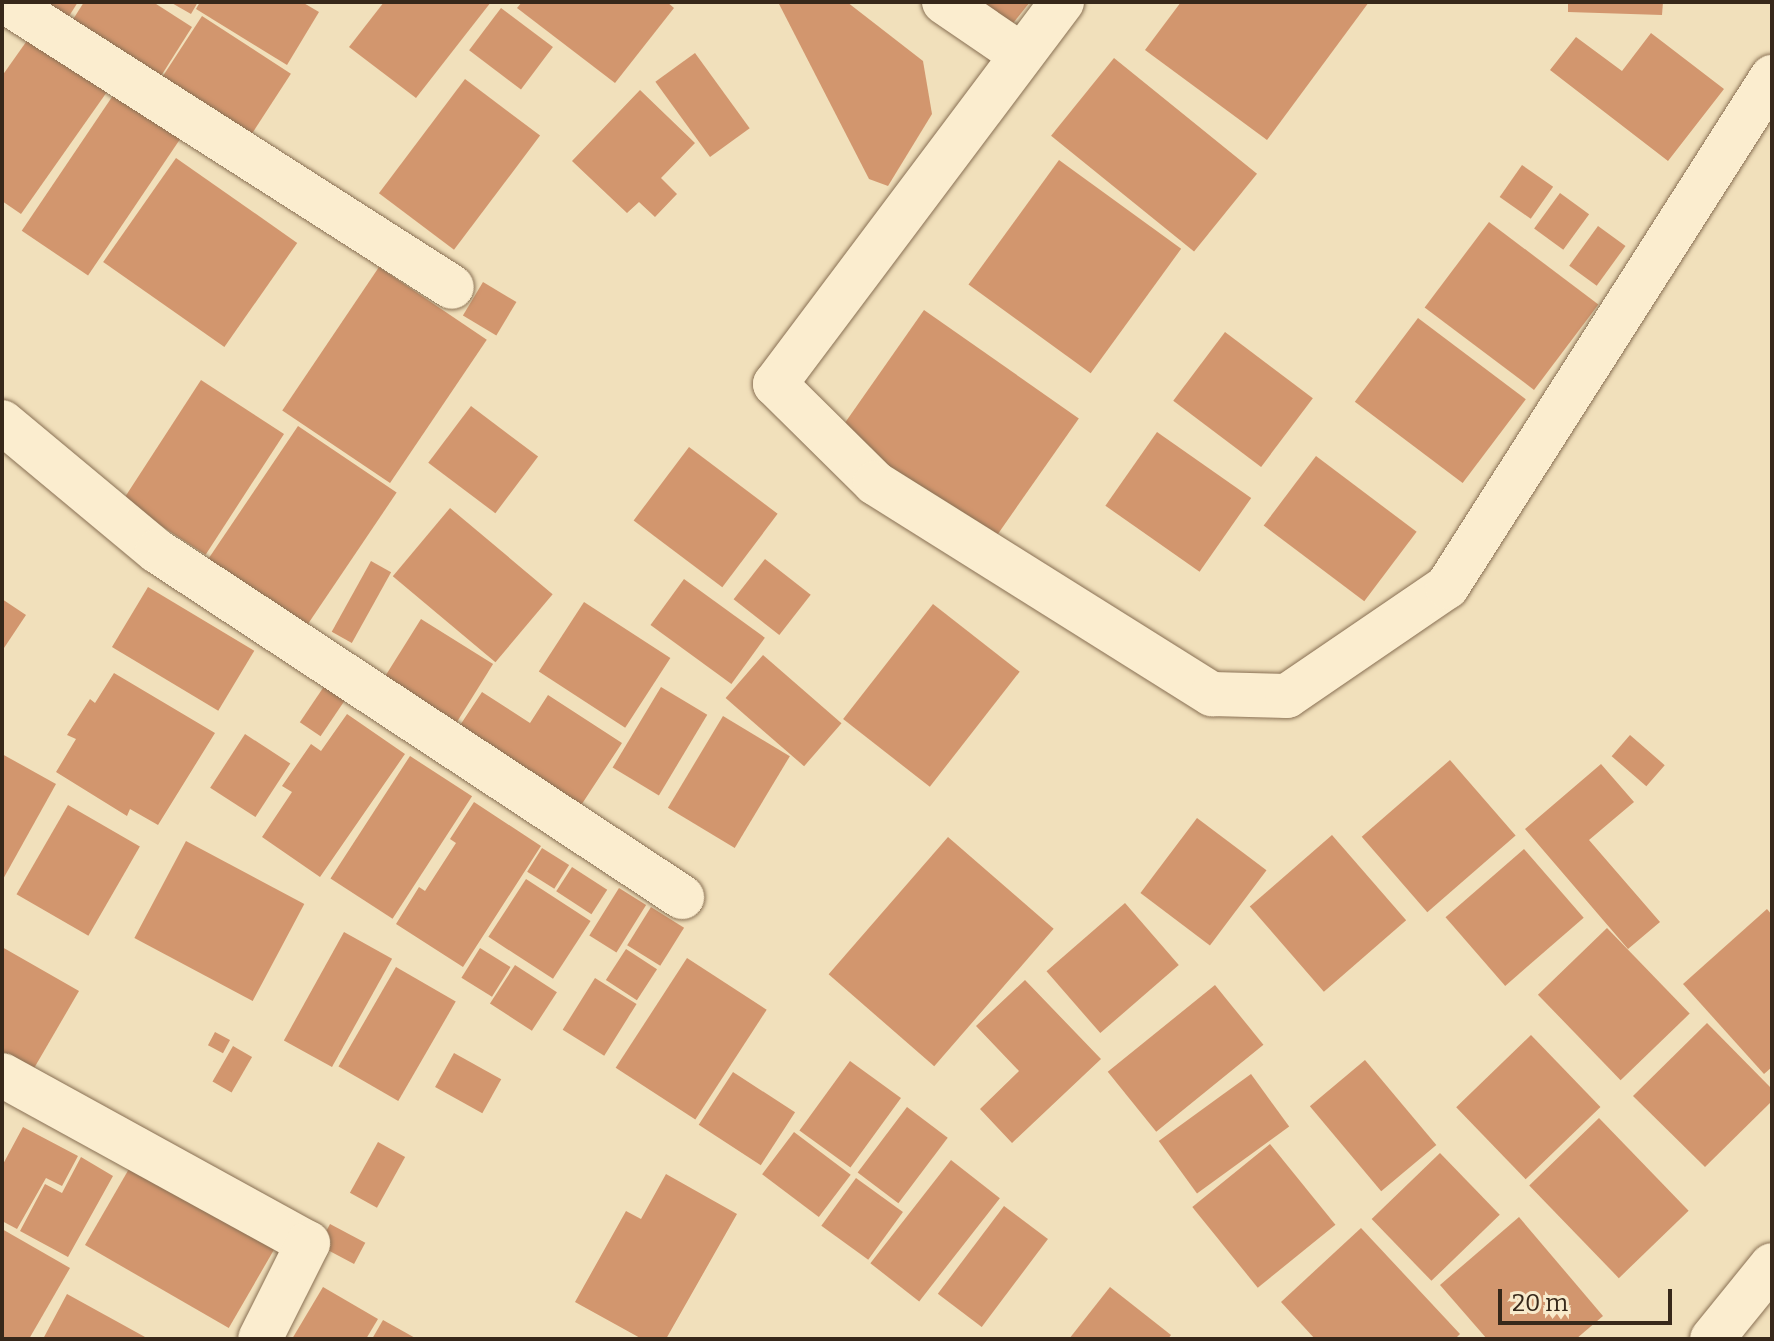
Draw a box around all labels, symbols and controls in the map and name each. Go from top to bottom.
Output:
scale bar [1502,1273,1676,1323]
text: 20 m [1512,1289,1568,1317]

